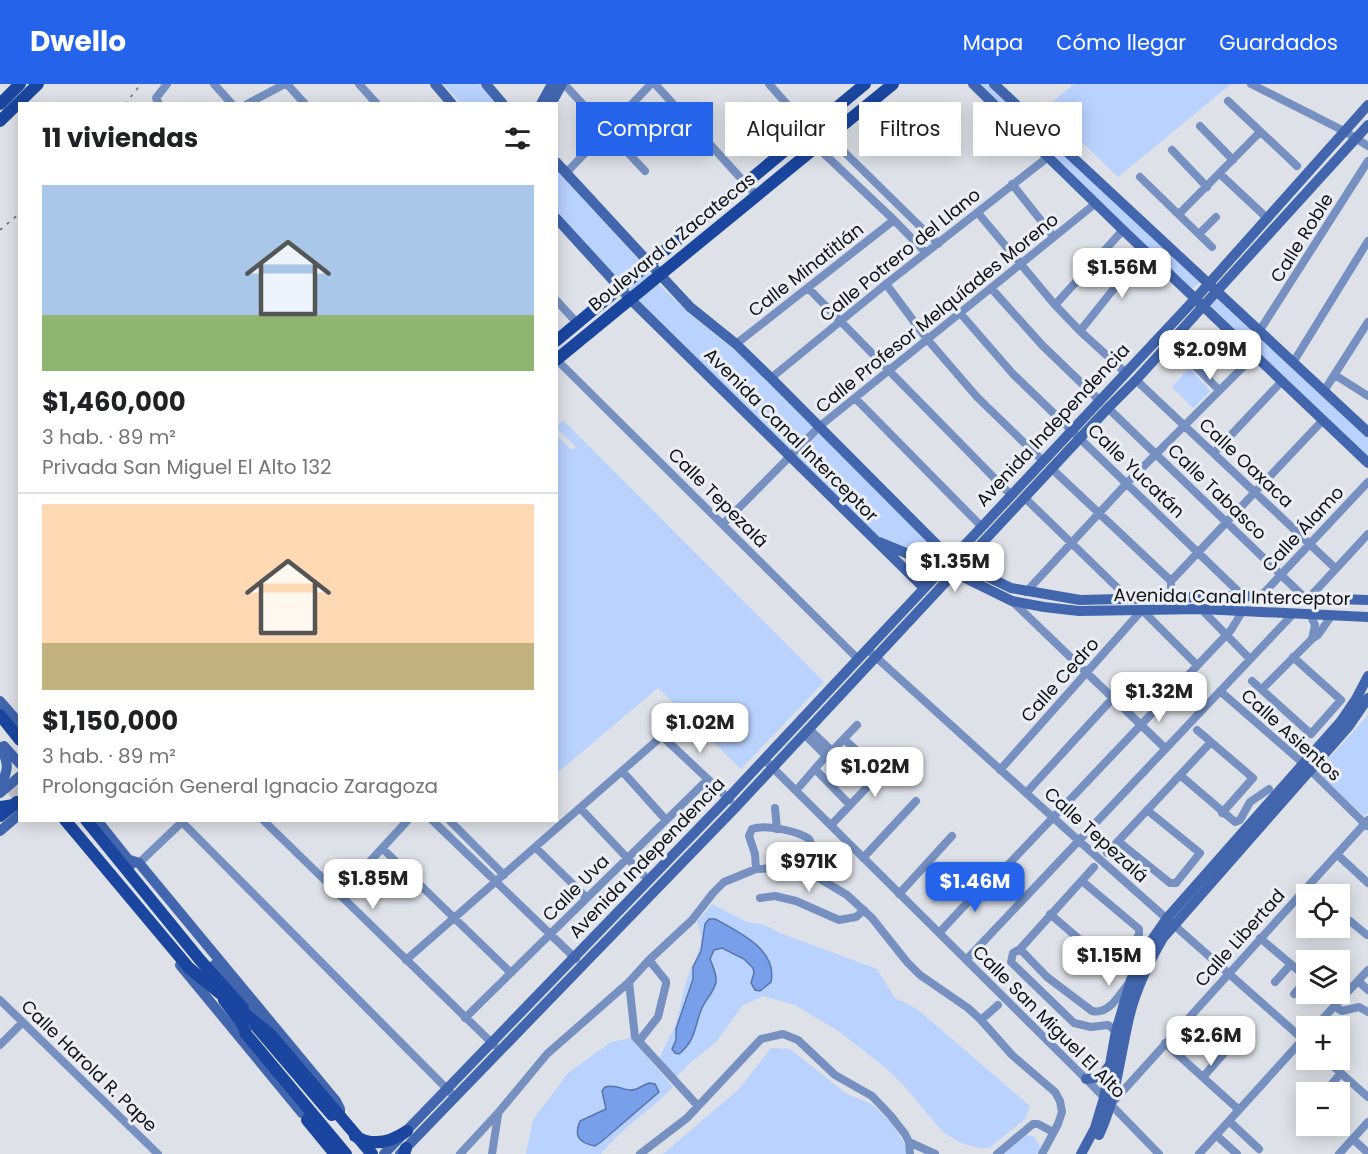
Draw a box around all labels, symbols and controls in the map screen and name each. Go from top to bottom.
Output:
text: Dwello [30,22,126,61]
text: Mapa [963,28,1023,57]
text: Cómo llegar [1056,28,1186,57]
text: Guardados [1219,28,1338,57]
chip: Comprar [576,102,713,156]
chip: Alquilar [725,102,847,156]
chip: Filtros [859,102,961,156]
chip: Nuevo [973,102,1082,156]
text: 11 viviendas [42,120,198,156]
icon: filters [501,122,534,155]
street label: Boulevard a Zacatecas [583,167,760,317]
street label: Calle Potrero del Llano [814,182,985,327]
street label: Calle Roble [1264,188,1339,287]
street label: Calle Profesor Melquíades Moreno [810,207,1063,419]
street label: Calle Minatitlán [743,217,869,323]
icon: home [234,224,342,332]
pin: $1.56M [1073,248,1171,299]
text: $1.56M [1087,253,1157,281]
pin: $2.09M [1161,330,1259,381]
text: $2.09M [1173,335,1247,363]
street label: Avenida Independencia [970,338,1135,512]
street label: Avenida Canal Interceptor [699,342,884,527]
text: $1,460,000 [42,384,186,420]
street label: Calle Oaxaca [1194,412,1299,513]
street label: Calle Yucatán [1082,418,1190,523]
text: 3 hab. · 89 m² [42,423,176,451]
street label: Calle Tabasco [1162,438,1272,545]
street label: Calle Tepezalá [663,442,774,553]
text: Privada San Miguel El Alto 132 [42,453,332,481]
street label: Calle Álamo [1256,480,1349,577]
pin: $1.35M [906,542,1004,593]
icon: home [234,543,342,651]
text: $1.35M [920,547,990,575]
street label: Avenida Canal Interceptor [1113,582,1351,611]
street label: Calle Cedro [1015,632,1104,728]
pin: $1.32M [1110,672,1208,723]
text: $1.32M [1125,677,1193,705]
street label: Calle Asientos [1236,683,1347,786]
text: $1,150,000 [42,703,178,739]
pin: $1.02M [651,703,749,754]
text: $1.02M [665,708,735,736]
text: 3 hab. · 89 m² [42,742,176,770]
pin: $1.02M [826,747,924,798]
text: $1.02M [840,752,910,780]
text: Prolongación General Ignacio Zaragoza [42,772,438,800]
street label: Avenida Independencia [563,772,730,944]
street label: Calle Tepezalá [1039,781,1154,888]
pin: $971K [767,842,851,893]
text: $971K [780,847,838,875]
street label: Calle Uva [537,849,615,927]
pin: $1.85M [324,859,422,910]
pin: $1.46M [926,862,1024,913]
text: $1.85M [338,864,408,892]
text: $1.46M [940,867,1010,895]
street label: Calle Libertad [1189,883,1290,992]
map controls [1296,884,1350,1136]
button: locate [1296,884,1350,938]
pin: $1.15M [1060,936,1158,987]
street label: Calle San Miguel El Alto [967,940,1131,1104]
text: $1.15M [1076,941,1142,969]
button: layers [1296,950,1350,1004]
street label: Calle Harold R. Pape [16,994,163,1137]
pin: $2.6M [1169,1016,1253,1067]
button: + [1296,1016,1350,1070]
text: $2.6M [1180,1021,1242,1049]
button: − [1296,1082,1350,1136]

